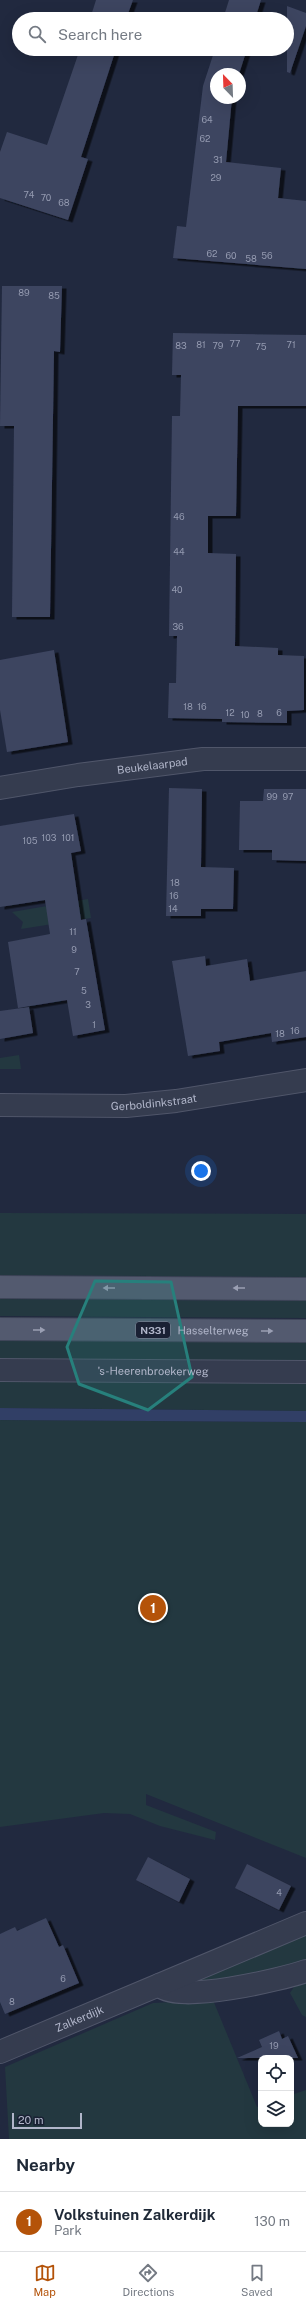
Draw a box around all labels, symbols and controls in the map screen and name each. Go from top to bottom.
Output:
search box [12,12,294,56]
icon: search [26,23,48,45]
text: Search here [58,26,142,43]
north arrow [210,68,246,104]
house number: 64 [201,114,213,125]
house number: 62 [200,133,210,144]
house number: 31 [213,154,223,165]
house number: 29 [211,172,222,183]
house number: 74 [24,189,35,200]
house number: 70 [41,192,52,203]
house number: 68 [58,197,70,208]
house number: 62 [207,248,217,259]
house number: 60 [225,250,237,261]
house number: 56 [261,250,273,261]
house number: 58 [245,253,257,264]
house number: 89 [18,287,30,298]
house number: 85 [48,290,60,301]
house number: 77 [230,338,240,349]
house number: 81 [196,339,206,350]
house number: 71 [286,339,296,350]
house number: 83 [175,340,187,351]
house number: 79 [213,340,224,351]
house number: 75 [255,341,267,352]
house number: 46 [173,511,185,522]
house number: 44 [173,546,185,557]
house number: 40 [171,584,183,595]
house number: 36 [172,621,184,632]
house number: 18 [183,701,193,712]
house number: 16 [197,701,207,712]
house number: 12 [225,707,235,718]
house number: 6 [276,707,282,718]
house number: 8 [257,708,263,719]
house number: 10 [240,709,250,720]
street label: Beukelaarpad [116,755,188,776]
house number: 99 [266,791,278,802]
house number: 97 [283,791,293,802]
house number: 103 [42,832,57,843]
house number: 101 [62,832,74,843]
house number: 105 [23,835,38,846]
house number: 18 [170,877,180,888]
house number: 16 [169,890,179,901]
house number: 14 [168,903,178,914]
house number: 11 [69,926,77,937]
house number: 9 [71,944,77,955]
house number: 7 [74,966,80,977]
house number: 5 [81,985,87,996]
house number: 3 [85,999,91,1010]
house number: 1 [92,1019,96,1030]
house number: 16 [290,1025,300,1036]
house number: 18 [275,1028,285,1039]
street label: Gerboldinkstraat [111,1092,198,1112]
your location [191,1161,211,1181]
one-way arrow [102,1285,115,1291]
one-way arrow [232,1285,245,1291]
road number: N331 [136,1322,170,1338]
street label: Hasselterweg [177,1324,249,1337]
one-way arrow [33,1327,46,1333]
one-way arrow [261,1328,274,1334]
street label: 's-Heerenbroekerweg [97,1365,209,1377]
pin: 1 [140,1593,166,1623]
house number: 4 [276,1887,282,1898]
house number: 6 [60,1973,66,1984]
house number: 8 [9,1996,15,2007]
street label: Zalkerdijk [53,2003,105,2034]
house number: 19 [269,2040,279,2051]
map controls [258,2055,294,2127]
button: locate [258,2055,294,2091]
button: layers [258,2091,294,2127]
scale bar [12,2111,82,2130]
text: 20 m [18,2114,43,2126]
text: Nearby [16,2155,75,2175]
text: Volkstuinen Zalkerdijk [54,2206,215,2223]
text: 1 [26,2214,32,2229]
text: 130 m [254,2214,290,2229]
text: Park [54,2223,82,2238]
tab: Map [33,2262,56,2298]
tab: Directions [123,2262,174,2298]
tab: Saved [241,2262,273,2298]

